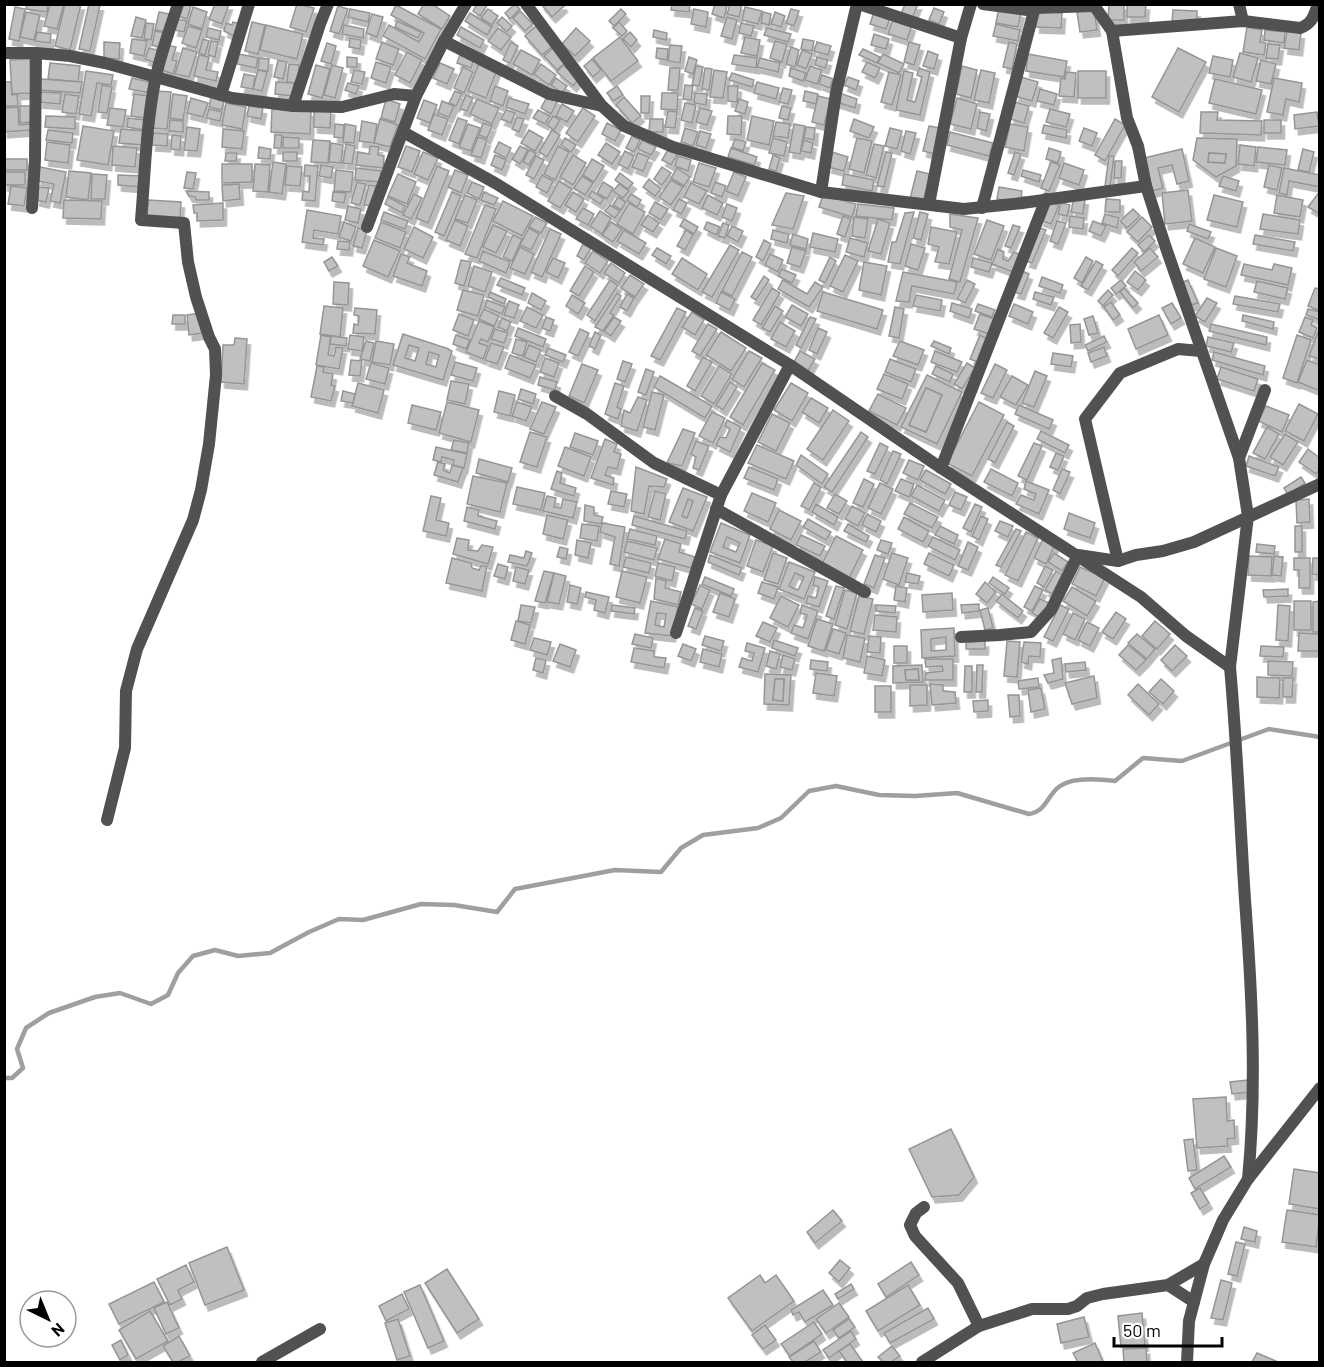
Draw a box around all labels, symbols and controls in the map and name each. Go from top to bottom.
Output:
north arrow [18,1289,78,1349]
scale bar [1114,1310,1222,1348]
text: 50 m [1123,1319,1161,1341]
text: N [48,1320,69,1341]

